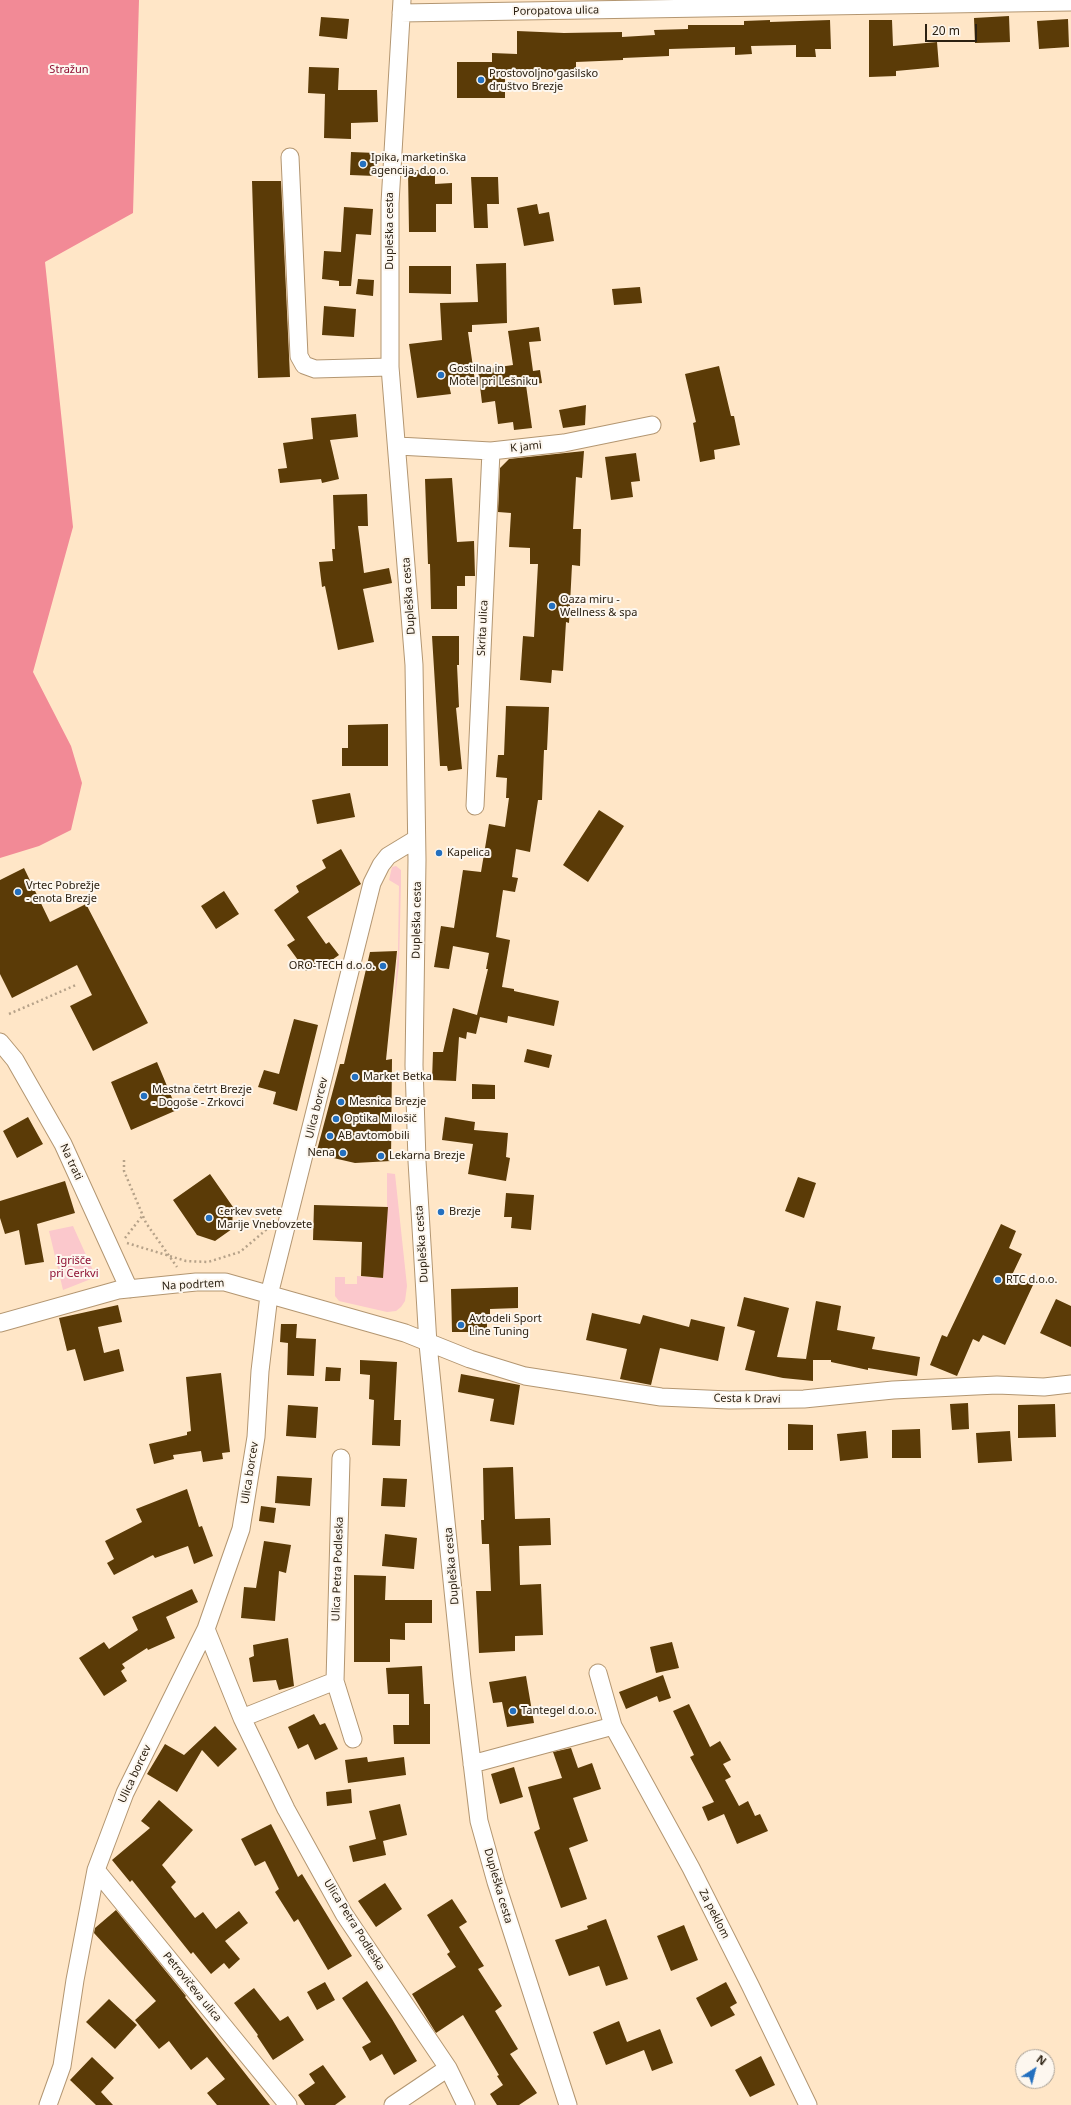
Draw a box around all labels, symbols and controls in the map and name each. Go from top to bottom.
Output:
street label: Poropatova ulica [513,4,599,18]
scale bar [927,16,979,42]
text: 20 m [932,22,960,39]
park label: Stražun [49,63,89,77]
place label: Prostovoljno gasilsko društvo Brezje [489,67,598,93]
marker: Prostovoljno gasilsko društvo Brezje [476,75,486,85]
place label: Ipika, marketinška agencija, d.o.o. [371,151,466,177]
marker: Ipika, marketinška agencija, d.o.o. [358,159,368,169]
street label: Dupleška cesta [383,192,397,270]
place label: Gostilna in Motel pri Lešniku [449,362,538,388]
marker: Gostilna in Motel pri Lešniku [436,370,446,380]
street label: K jami [509,439,543,455]
street label: Dupleška cesta [400,557,418,635]
place label: Oaza miru - Wellness & spa [560,593,637,619]
street label: Skrita ulica [475,600,491,656]
marker: Oaza miru - Wellness & spa [547,601,557,611]
place label: Kapelica [447,846,490,860]
marker: Kapelica [434,848,444,858]
place label: Vrtec Pobrežje - enota Brezje [26,879,100,905]
street label: Dupleška cesta [410,881,424,959]
marker: Vrtec Pobrežje - enota Brezje [13,887,23,897]
place label: ORO-TECH d.o.o. [289,959,375,973]
marker: ORO-TECH d.o.o. [378,961,388,971]
place label: Market Betka [363,1070,432,1084]
marker: Market Betka [350,1072,360,1082]
street label: Ulica borcev [303,1076,331,1140]
place label: Mestna četrt Brezje - Dogoše - Zrkovci [152,1083,252,1109]
marker: Mestna četrt Brezje - Dogoše - Zrkovci [139,1091,149,1101]
place label: Mesnica Brezje [349,1095,426,1109]
marker: Mesnica Brezje [336,1097,346,1107]
place label: Optika Milošič [344,1112,417,1126]
marker: Optika Milošič [331,1114,341,1124]
place label: AB avtomobili [338,1129,410,1143]
marker: AB avtomobili [325,1131,335,1141]
street label: Na trati [57,1142,85,1182]
place label: Nena [307,1146,335,1160]
marker: Nena [338,1148,348,1158]
place label: Lekarna Brezje [389,1149,465,1163]
marker: Lekarna Brezje [376,1151,386,1161]
place label: Cerkev svete Marije Vnebovzete [217,1205,312,1231]
street label: Dupleška cesta [413,1205,431,1283]
place label: Brezje [449,1205,481,1219]
marker: Brezje [436,1207,446,1217]
marker: Cerkev svete Marije Vnebovzete [204,1213,214,1223]
park label: Igrišče pri Cerkvi [49,1254,99,1280]
place label: RTC d.o.o. [1006,1273,1057,1287]
marker: RTC d.o.o. [993,1275,1003,1285]
street label: Na podrtem [161,1277,225,1293]
place label: Avtodeli Sport Line Tuning [469,1312,542,1338]
marker: Avtodeli Sport Line Tuning [456,1320,466,1330]
street label: Cesta k Dravi [713,1392,781,1406]
street label: Ulica borcev [239,1441,261,1505]
street label: Ulica Petra Podleska [330,1516,346,1622]
street label: Dupleška cesta [442,1527,462,1605]
place label: Tantegel d.o.o. [521,1704,597,1718]
marker: Tantegel d.o.o. [508,1706,518,1716]
street label: Ulica borcev [116,1743,154,1805]
street label: Dupleška cesta [481,1847,515,1925]
street label: Ulica Petra Podleska [321,1877,387,1973]
street label: Za peklom [696,1887,732,1941]
street label: Petrovičeva ulica [160,1949,224,2025]
north arrow [1015,2049,1055,2089]
text: N [1034,2051,1050,2068]

